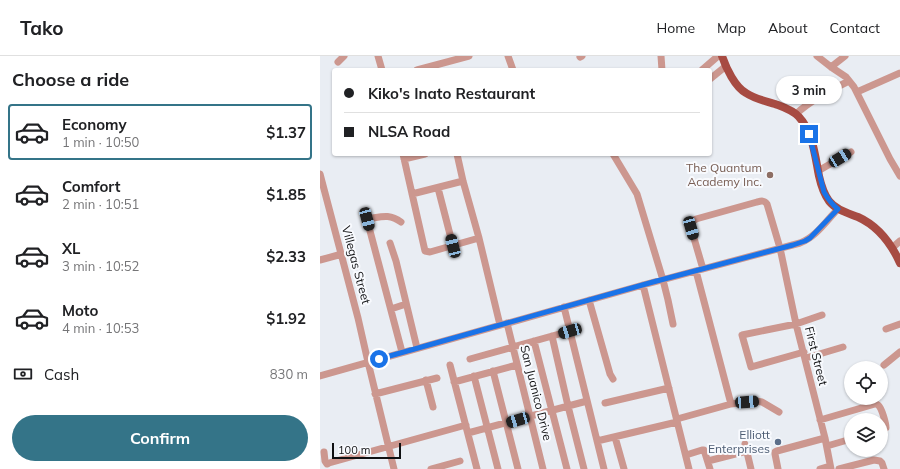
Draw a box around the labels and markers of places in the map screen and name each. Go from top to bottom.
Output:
place label: The Quantum Academy Inc. [686,160,762,189]
marker: The Quantum Academy Inc. [765,170,775,180]
place label: Elliott Enterprises [708,427,770,456]
marker: Elliott Enterprises [773,437,783,447]

